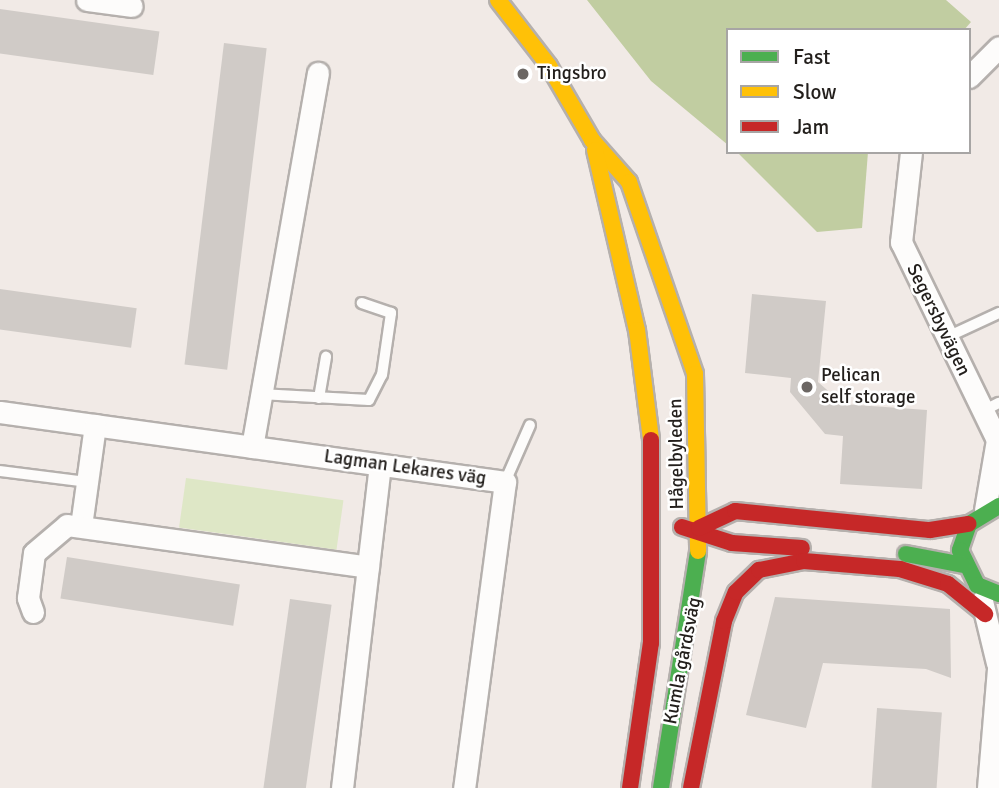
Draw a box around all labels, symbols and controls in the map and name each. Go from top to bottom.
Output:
legend [726,28,971,154]
text: Fast [793,44,830,70]
place label: Tingsbro [537,63,607,85]
marker: Tingsbro [515,66,531,82]
text: Slow [793,79,837,105]
text: Jam [793,114,829,140]
street label: Segersbyvägen [901,260,975,380]
place label: Pelican self storage [821,365,915,409]
marker: Pelican self storage [799,379,815,395]
street label: Hågelbyleden [665,398,689,510]
street label: Lagman Lekares väg [322,445,488,491]
street label: Kumla gårdsväg [660,596,706,726]

